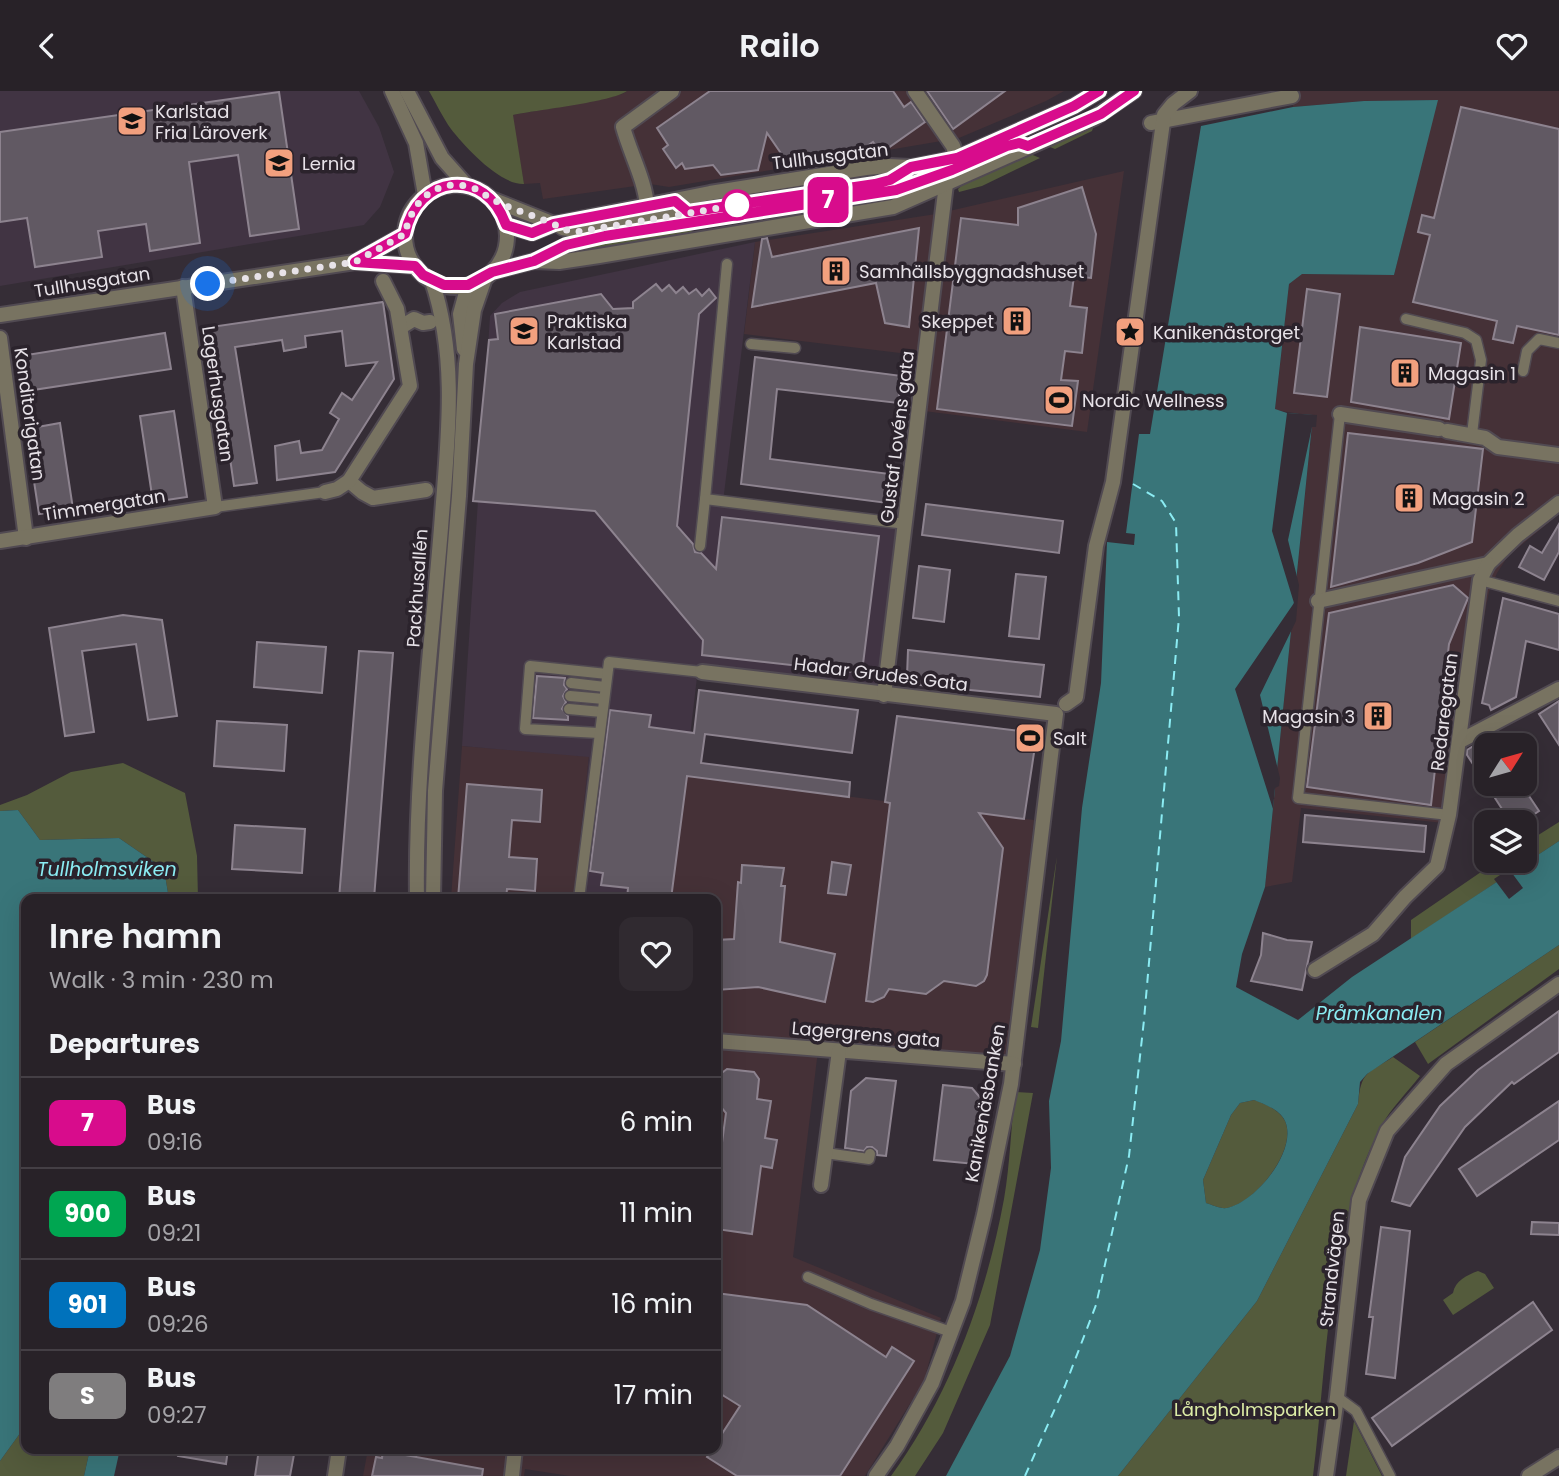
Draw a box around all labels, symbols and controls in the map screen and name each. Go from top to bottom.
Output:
text: Railo [739,23,820,68]
icon: back [28,27,66,65]
icon: heart [1493,27,1531,65]
place label: Karlstad Fria Läroverk [155,99,268,145]
school or university icon: Karlstad Fria Läroverk [115,104,149,138]
street label: Tullhusgatan [770,136,890,176]
school or university icon: Lernia [262,146,296,180]
place label: Lernia [302,151,356,176]
line badge: 7 [805,177,851,223]
text: 7 [822,183,834,216]
unlabelled marker [722,190,752,220]
building icon: Samhällsbyggnadshuset [819,254,853,288]
place label: Samhällsbyggnadshuset [859,259,1084,284]
street label: Tullhusgatan [32,260,152,304]
your location [190,266,225,301]
building icon: Skeppet [1000,304,1034,338]
place label: Praktiska Karlstad [547,309,627,355]
place label: Skeppet [921,309,994,334]
school or university icon: Praktiska Karlstad [507,314,541,348]
place icon: Kanikenästorget [1113,315,1147,349]
place label: Kanikenästorget [1153,320,1300,345]
street label: Lagerhusgatan [196,324,240,464]
street label: Konditorigatan [8,346,52,482]
street label: Gustaf Lovéns gata [874,349,920,525]
building icon: Magasin 1 [1388,356,1422,390]
place label: Magasin 1 [1428,361,1516,386]
sports icon: Nordic Wellness [1042,383,1076,417]
place label: Nordic Wellness [1082,388,1224,413]
building icon: Magasin 2 [1392,481,1426,515]
street label: Timmergatan [41,483,167,527]
place label: Magasin 2 [1432,486,1525,511]
street label: Packhusallén [400,528,434,648]
street label: Hadar Grudes Gata [793,651,969,697]
street label: Redaregatan [1424,651,1464,773]
building icon: Magasin 3 [1361,699,1395,733]
place label: Magasin 3 [1262,704,1355,729]
sports icon: Salt [1013,721,1047,755]
place label: Salt [1053,726,1087,751]
north arrow [1474,733,1536,796]
map controls [1474,733,1537,873]
button: layers [1474,810,1537,873]
water label: Tullholmsviken [37,856,177,883]
text: Inre hamn [49,913,222,960]
button: heart [619,917,693,991]
text: Walk · 3 min · 230 m [49,964,274,996]
water label: Pråmkanalen [1316,1000,1442,1027]
street label: Lagergrens gata [791,1015,941,1053]
street label: Kanikenäsbanken [959,1022,1011,1184]
text: Departures [49,1026,200,1062]
text: Bus [147,1087,196,1123]
text: 6 min [620,1104,693,1140]
text: 7 [81,1106,94,1139]
text: 09:16 [147,1126,203,1158]
text: Bus [147,1178,196,1214]
text: 11 min [620,1195,693,1231]
text: 900 [64,1197,111,1230]
street label: Strandvägen [1313,1210,1351,1328]
text: 09:21 [147,1217,201,1249]
text: Bus [147,1269,196,1305]
text: 16 min [611,1286,693,1322]
text: 901 [68,1288,107,1321]
text: 09:26 [147,1308,209,1340]
text: Bus [147,1360,196,1396]
text: 17 min [614,1377,693,1413]
text: S [80,1379,95,1412]
park label: Långholmsparken [1174,1397,1336,1422]
text: 09:27 [147,1399,207,1431]

